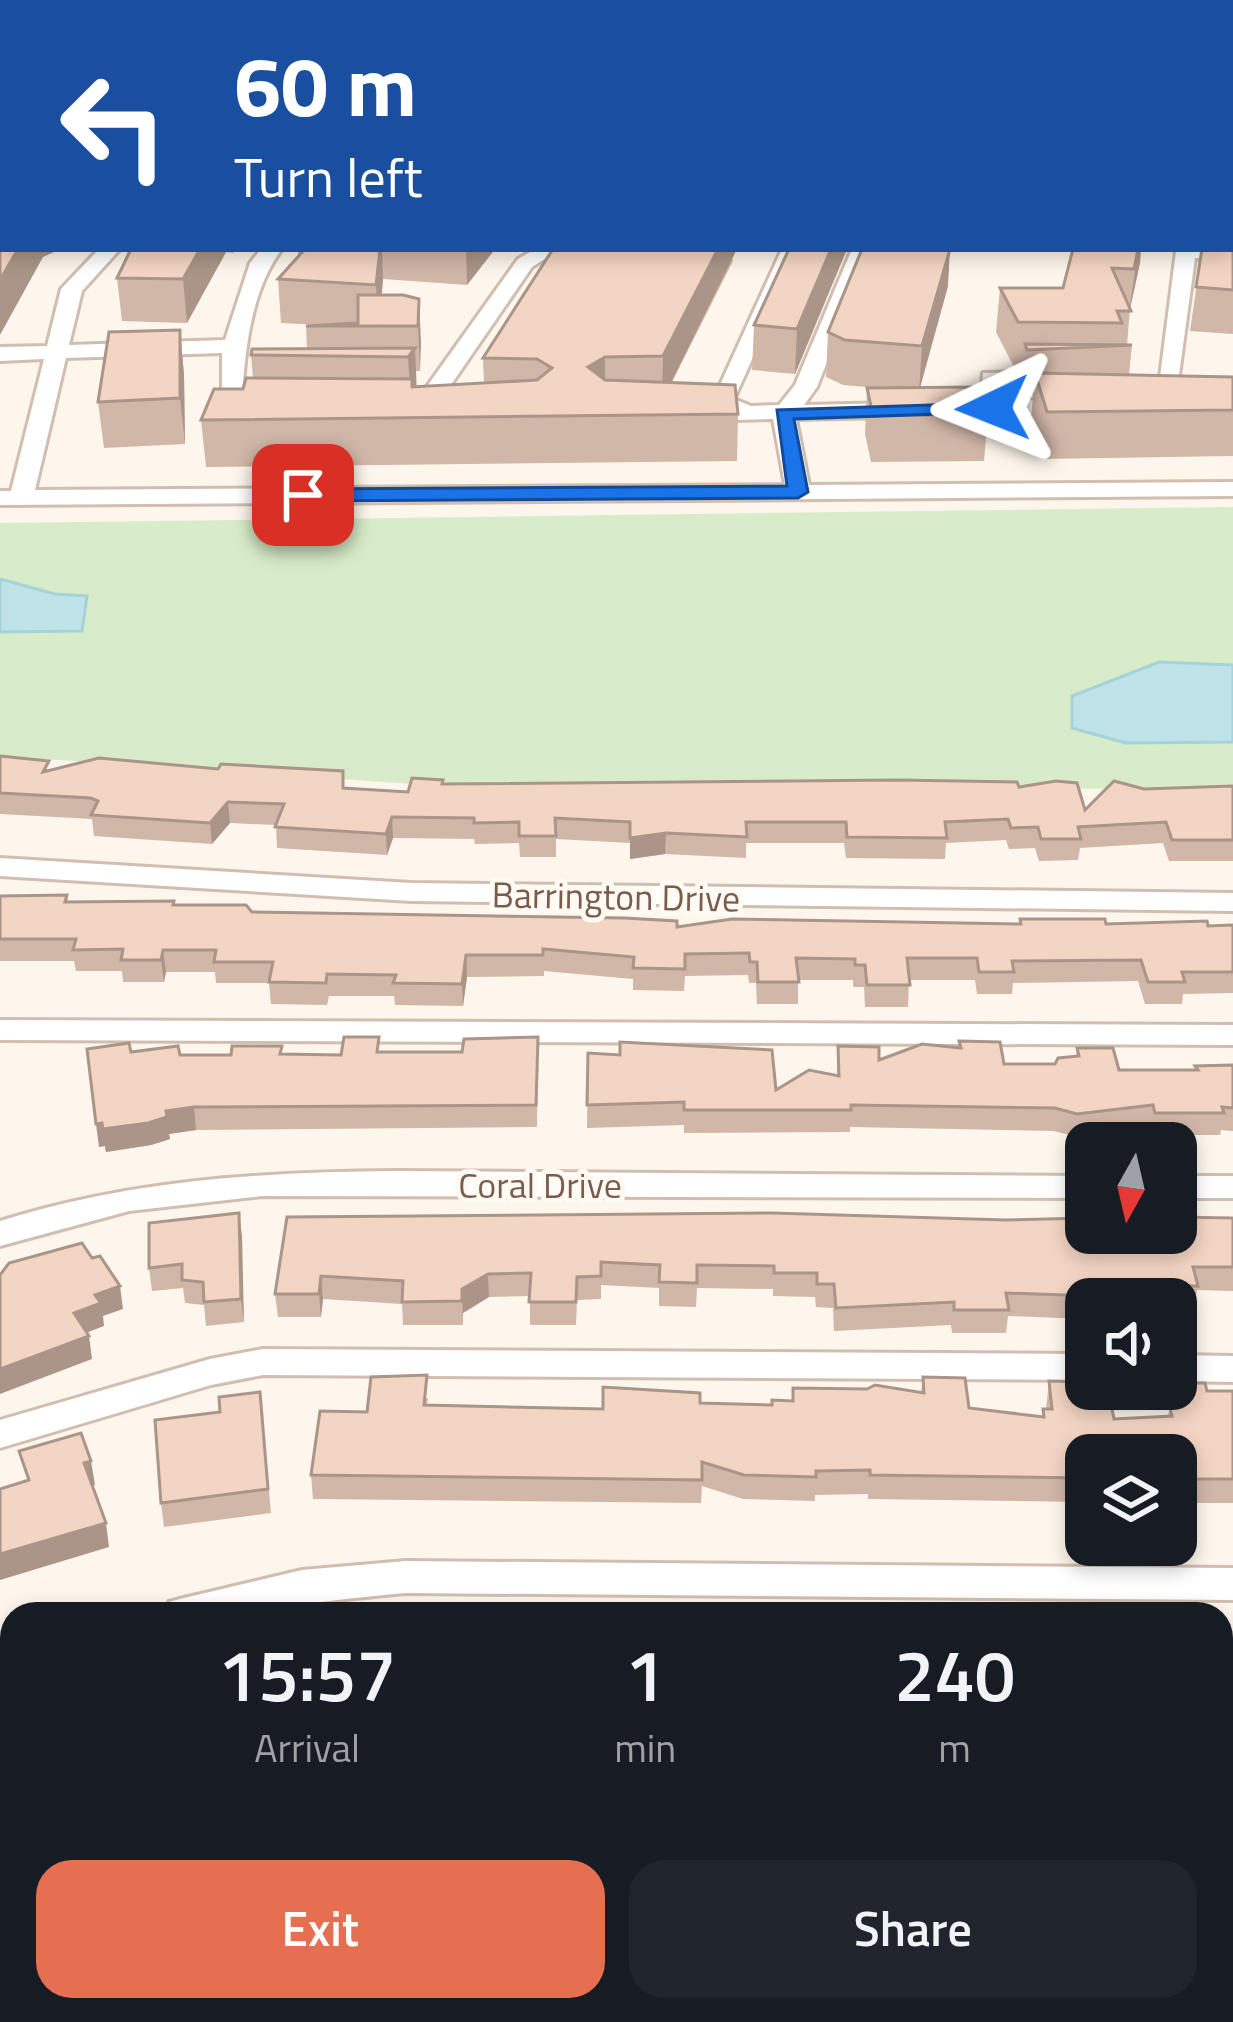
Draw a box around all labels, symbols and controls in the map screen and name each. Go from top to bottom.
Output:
text: 60 m [234,21,417,149]
icon: left [36,48,192,204]
text: Turn left [234,136,423,218]
position arrow [930,345,1056,471]
pin [252,444,354,546]
icon: arrive [270,462,336,528]
street label: Barrington Drive [491,866,741,926]
north arrow [1065,1122,1197,1254]
map controls [1065,1122,1197,1566]
street label: Coral Drive [458,1157,622,1212]
button: sound [1065,1278,1197,1410]
button: layers [1065,1434,1197,1566]
text: 15:57 [218,1619,396,1729]
text: 1 [625,1619,665,1729]
text: 240 [894,1619,1015,1729]
text: Arrival [254,1718,360,1777]
text: min [614,1718,676,1777]
text: m [938,1718,971,1777]
button: Exit [36,1860,605,1998]
button: Share [629,1860,1197,1998]

